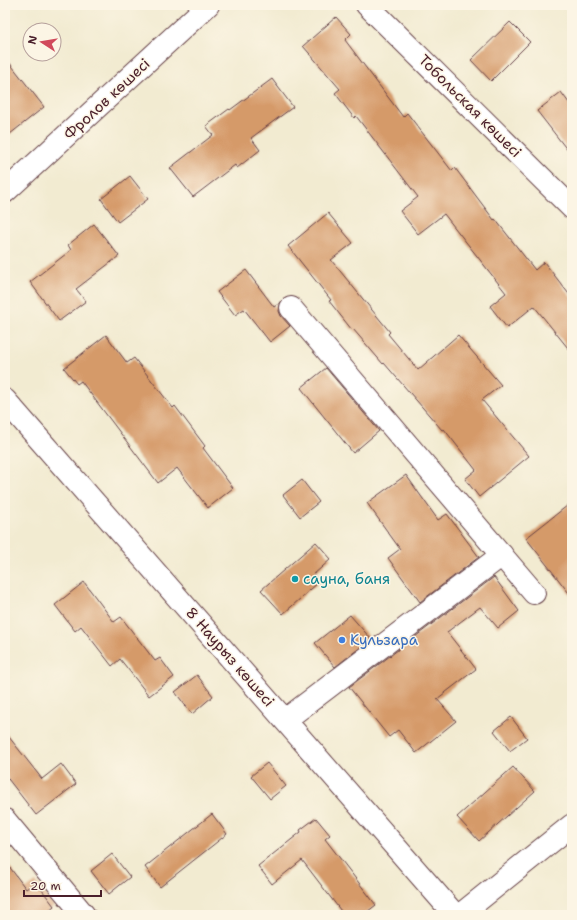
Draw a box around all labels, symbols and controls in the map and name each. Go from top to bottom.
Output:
north arrow [22,22,62,62]
text: N [24,34,41,46]
street label: Тобольская көшесі [414,50,526,162]
street label: Фролов көшесі [60,54,154,144]
place label: сауна, баня [303,569,390,589]
marker: сауна, баня [290,574,300,584]
street label: 8 Наурыз көшесі [181,603,279,711]
place label: Кульзара [350,630,419,650]
marker: Кульзара [337,635,347,645]
scale bar [24,872,101,898]
text: 20 m [30,878,61,894]

